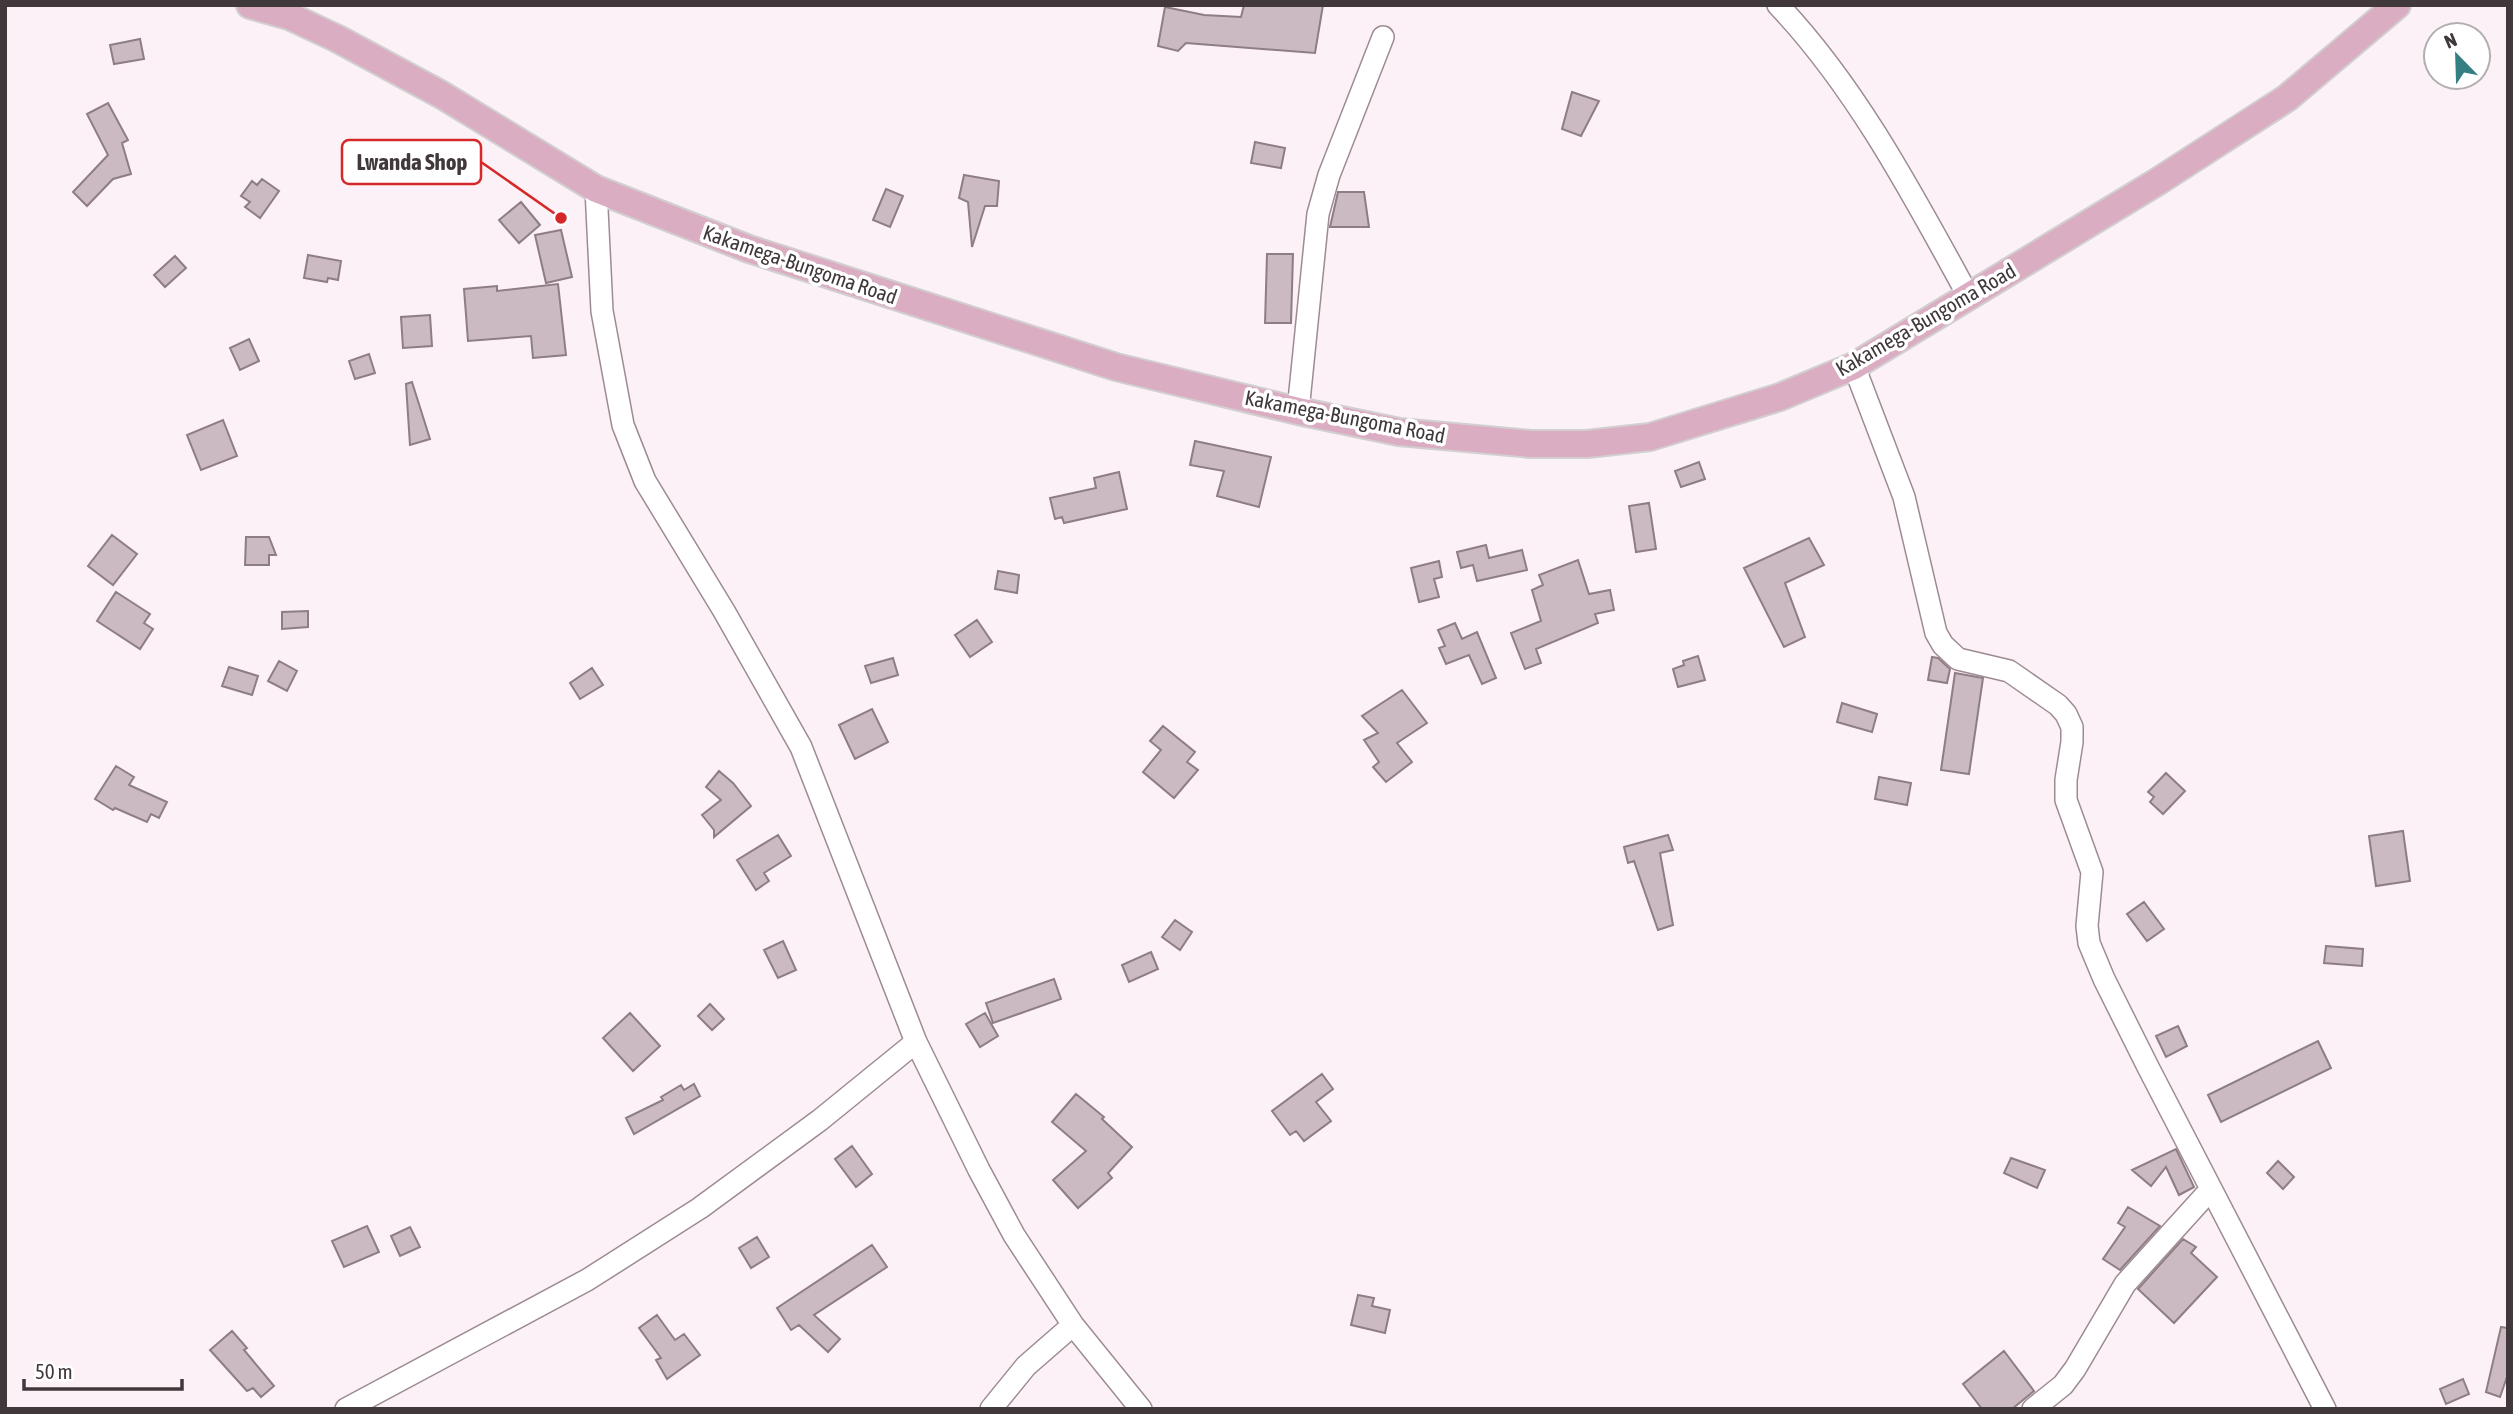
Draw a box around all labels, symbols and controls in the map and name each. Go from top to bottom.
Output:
north arrow [2422,21,2492,91]
text: N [2441,28,2460,53]
callout: Lwanda Shop [342,140,481,184]
text: Lwanda Shop [357,149,468,175]
street label: Kakamega-Bungoma Road [700,220,900,309]
street label: Kakamega-Bungoma Road [1831,258,2020,380]
street label: Kakamega-Bungoma Road [1243,385,1447,447]
scale bar [24,1348,182,1392]
text: 50 m [35,1359,73,1383]

